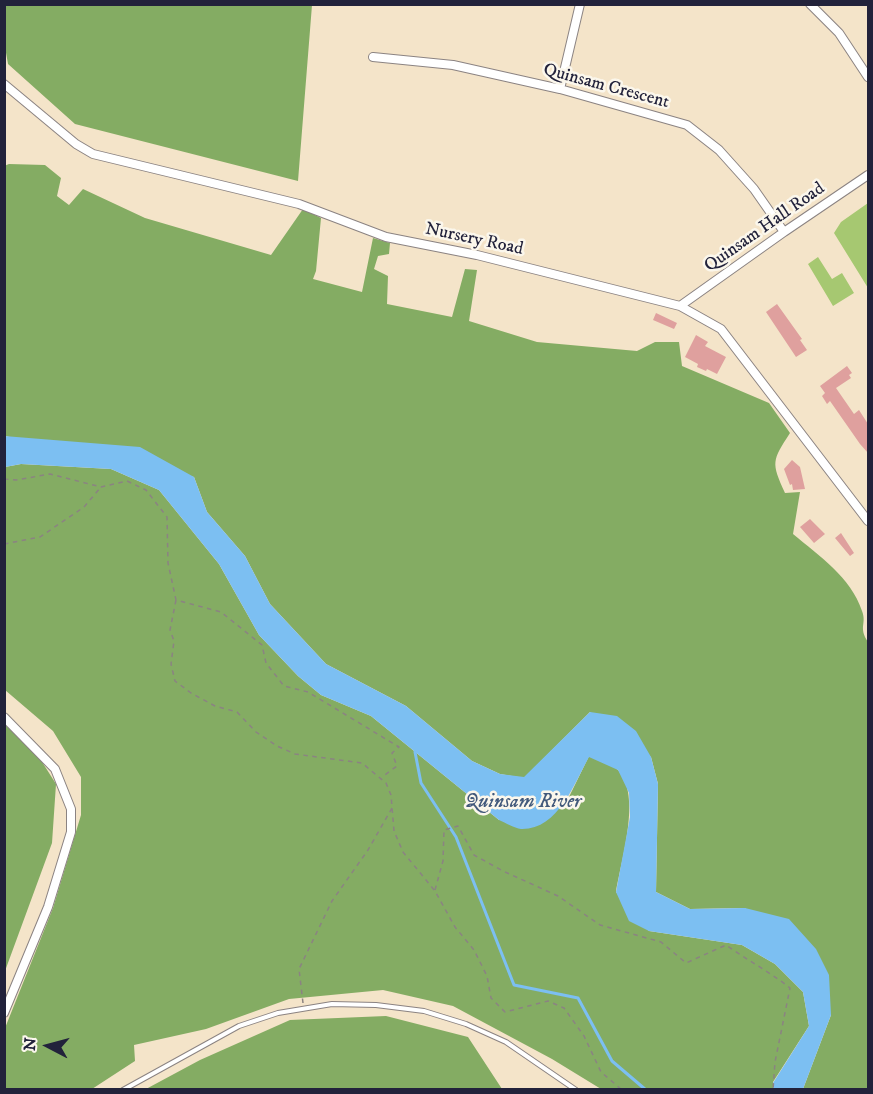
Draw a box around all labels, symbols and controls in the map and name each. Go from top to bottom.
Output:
street label: Quinsam Crescent [541,60,671,114]
street label: Quinsam Hall Road [701,178,829,278]
street label: Nursery Road [423,219,525,261]
water label: Quinsam River [465,791,581,815]
north arrow [18,1016,78,1076]
text: N [19,1037,41,1052]

